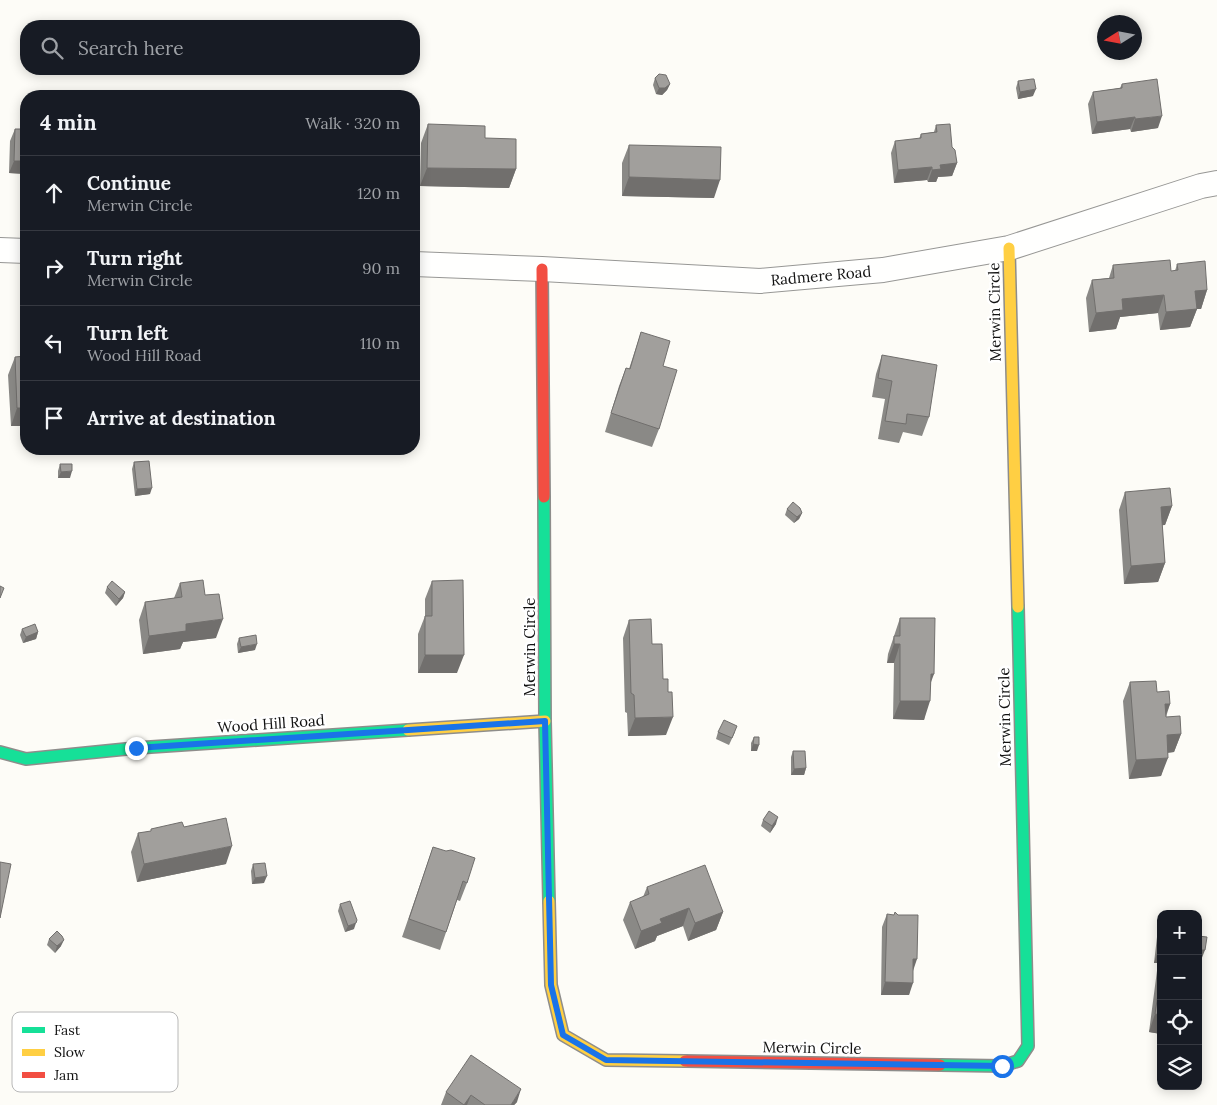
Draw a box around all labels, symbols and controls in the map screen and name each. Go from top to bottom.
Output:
north arrow [1097,15,1142,60]
search box [20,20,420,75]
icon: search [38,34,66,62]
text: Search here [78,36,184,60]
text: 4 min [40,109,97,136]
text: Walk · 320 m [305,113,400,133]
text: Continue [87,171,171,195]
icon: ahead [40,179,68,207]
text: 120 m [357,183,400,203]
text: Merwin Circle [87,195,193,215]
text: Turn right [87,246,183,270]
icon: right [40,254,68,282]
text: 90 m [362,258,400,278]
street label: Radmere Road [770,262,872,289]
street label: Merwin Circle [984,262,1005,362]
text: Merwin Circle [87,270,193,290]
text: Turn left [87,321,168,345]
icon: left [40,329,68,357]
text: 110 m [360,333,400,353]
text: Wood Hill Road [87,345,202,365]
icon: arrive [40,404,68,432]
text: Arrive at destination [87,406,276,430]
street label: Merwin Circle [520,598,539,696]
street label: Merwin Circle [994,667,1015,767]
street label: Wood Hill Road [217,710,325,737]
route end [125,737,148,760]
map controls [1157,910,1202,1090]
button: + [1157,910,1202,955]
button: − [1157,955,1202,1000]
button: locate [1157,1000,1202,1045]
legend [12,1012,178,1092]
text: Fast [54,1021,81,1039]
street label: Merwin Circle [762,1037,862,1058]
text: Slow [54,1043,86,1061]
button: layers [1157,1045,1202,1090]
route start [991,1055,1014,1078]
text: Jam [53,1066,79,1084]

